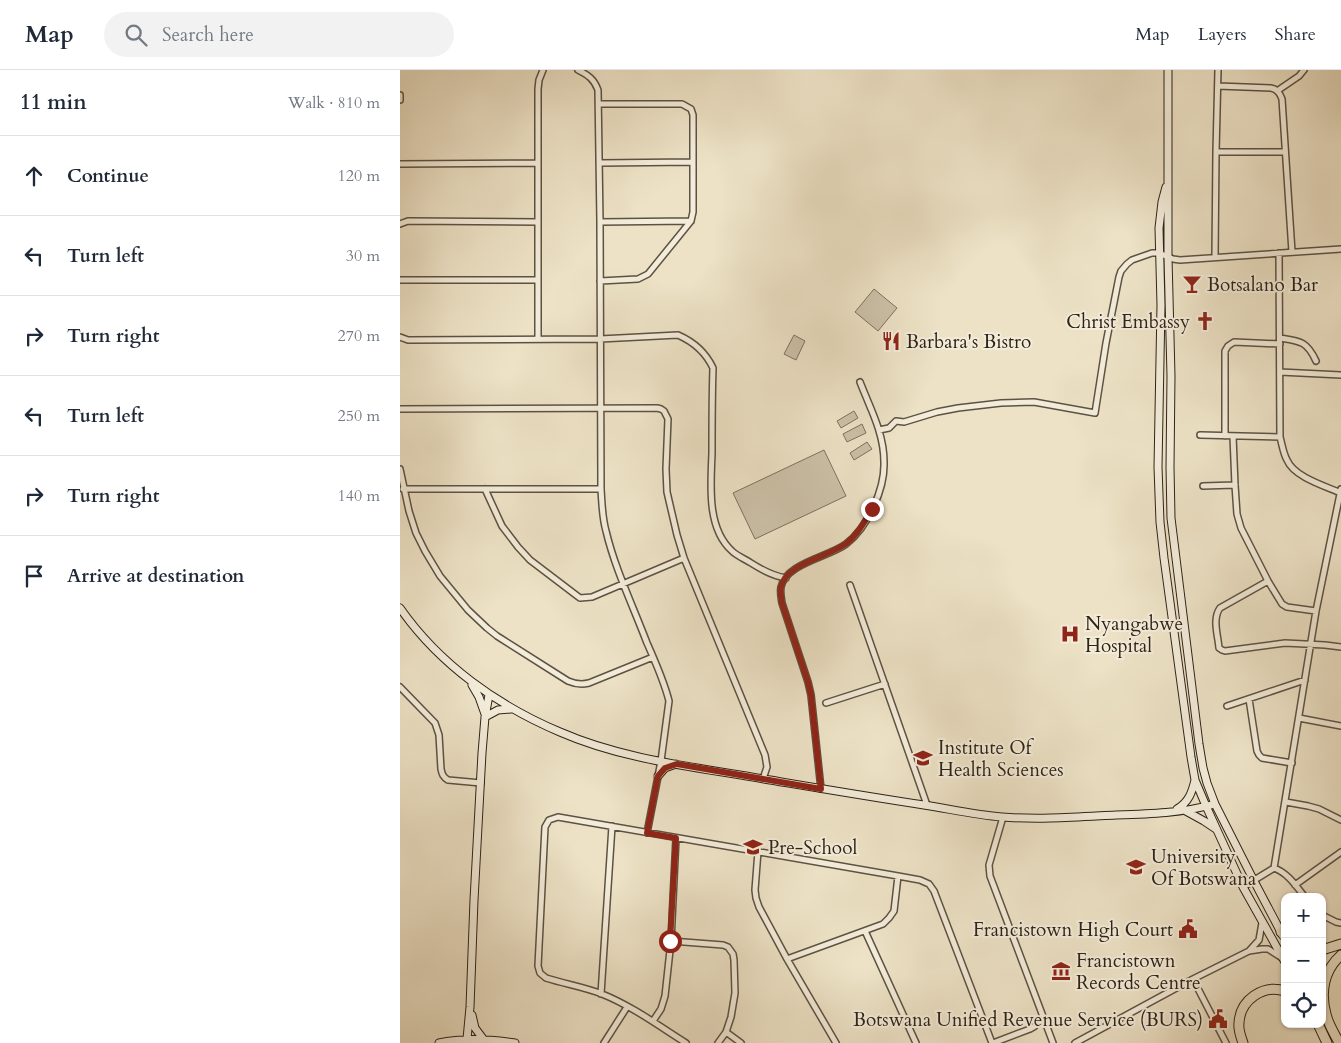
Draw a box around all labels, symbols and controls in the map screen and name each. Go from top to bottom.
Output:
search box [104,12,454,57]
text: Map [25,18,74,51]
icon: search [122,21,150,49]
text: Search here [162,22,254,48]
text: Map [1135,22,1170,47]
text: Layers [1198,22,1247,47]
text: Share [1275,22,1316,47]
text: 11 min [20,88,87,117]
text: Walk · 810 m [288,92,380,114]
icon: ahead [20,162,48,190]
text: Continue [67,163,149,189]
text: 120 m [338,165,380,187]
icon: left [20,242,48,270]
text: Turn left [67,243,144,269]
text: 30 m [346,245,380,267]
place label: Botsalano Bar [1207,272,1318,298]
bar icon: Botsalano Bar [1181,273,1203,295]
place label: Christ Embassy [1066,309,1190,335]
church icon: Christ Embassy [1194,310,1216,332]
icon: right [20,322,48,350]
text: Turn right [67,323,159,349]
text: 270 m [338,325,380,347]
place label: Barbara's Bistro [906,329,1031,355]
restaurant icon: Barbara's Bistro [880,330,902,352]
icon: left [20,402,48,430]
text: Turn left [67,403,144,429]
text: 250 m [338,405,380,427]
icon: right [20,482,48,510]
text: Turn right [67,483,159,509]
text: 140 m [338,485,380,507]
route end [861,498,884,521]
icon: arrive [20,562,48,590]
text: Arrive at destination [67,563,244,589]
place label: Nyangabwe Hospital [1085,611,1183,659]
hospital icon: Nyangabwe Hospital [1059,623,1081,645]
place label: Institute Of Health Sciences [938,735,1064,783]
school or university icon: Institute Of Health Sciences [912,747,934,769]
place label: Pre-School [768,835,857,861]
school or university icon: Pre-School [742,836,764,858]
place label: University Of Botswana [1151,844,1256,892]
school or university icon: University Of Botswana [1125,856,1147,878]
map controls [1281,893,1326,1028]
button: + [1281,893,1326,938]
place label: Francistown High Court [973,917,1173,943]
public building icon: Francistown High Court [1177,918,1199,940]
route start [659,930,682,953]
button: − [1281,938,1326,983]
place label: Francistown Records Centre [1076,948,1201,996]
museum icon: Francistown Records Centre [1050,960,1072,982]
button: locate [1281,983,1326,1028]
place label: Botswana Unified Revenue Service (BURS) [853,1007,1203,1033]
public building icon: Botswana Unified Revenue Service (BURS) [1207,1008,1229,1030]

